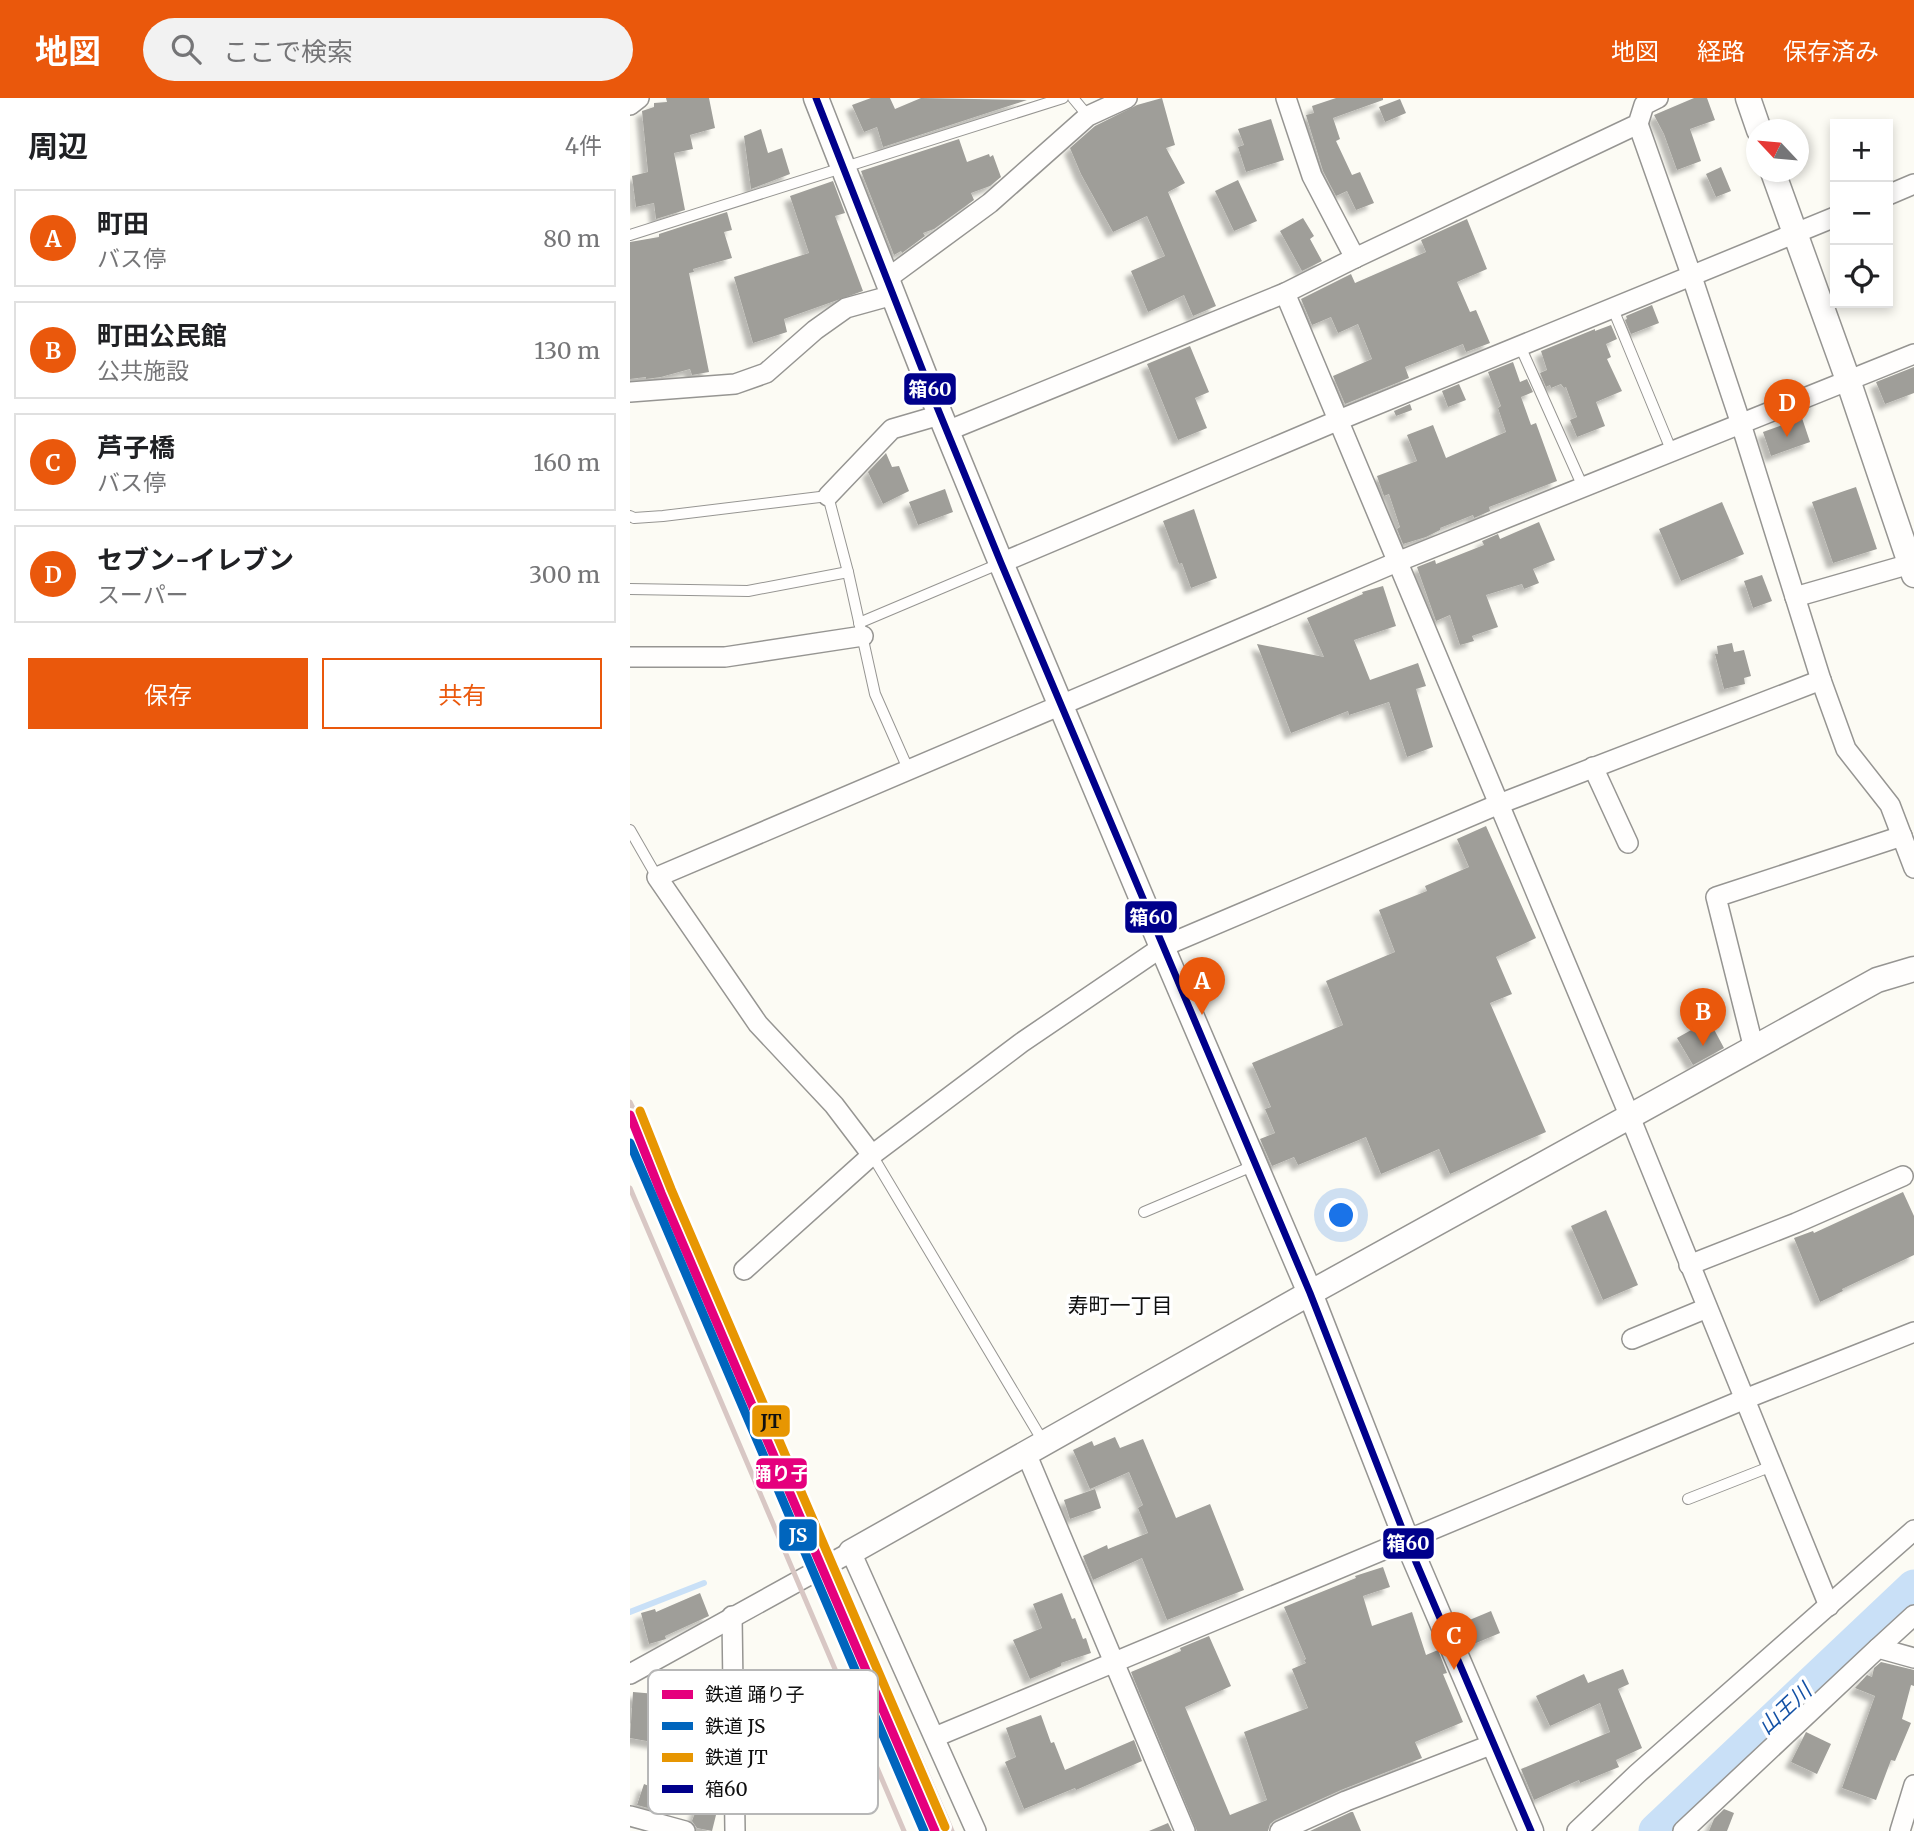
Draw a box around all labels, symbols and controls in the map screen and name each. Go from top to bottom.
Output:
search box [143,18,633,81]
icon: search [167,30,205,68]
text: 地図 [35,31,101,72]
text: ここで検索 [223,35,353,68]
text: 地図 [1611,36,1659,67]
text: 経路 [1697,36,1745,67]
text: 保存済み [1783,36,1879,67]
north arrow [1746,119,1809,182]
map controls [1830,119,1893,308]
button: + [1830,119,1893,182]
text: 周辺 [28,127,88,165]
text: 4件 [565,131,602,160]
button: − [1830,182,1893,245]
text: 町田 [97,207,149,240]
text: A [45,224,61,253]
text: 80 m [543,224,600,253]
text: バス停 [97,244,166,273]
button: locate [1830,245,1893,308]
text: 町田公民館 [97,319,227,352]
text: B [45,336,61,365]
text: 130 m [534,336,600,365]
text: 公共施設 [97,356,189,385]
line badge: 箱60 [903,372,957,406]
text: 箱60 [908,377,952,401]
pin: D [1764,379,1810,437]
text: 芦子橋 [97,431,175,464]
text: C [45,448,61,477]
text: 160 m [534,448,600,477]
text: バス停 [97,468,166,497]
text: セブン-イレブン [97,543,294,576]
text: D [44,560,62,589]
text: 300 m [529,560,600,589]
text: スーパー [97,580,189,609]
button: 保存 [28,658,308,729]
button: 共有 [322,658,602,729]
line badge: 箱60 [1124,900,1178,934]
text: 箱60 [1129,905,1173,929]
pin: A [1179,957,1225,1015]
pin: B [1680,988,1726,1046]
your location [1324,1198,1358,1232]
district label: 寿町一丁目 [1068,1292,1173,1319]
line badge: JT [751,1404,791,1438]
text: JT [759,1409,782,1433]
line badge: 踊り子 [755,1457,808,1490]
text: 踊り子 [752,1461,810,1485]
line badge: JS [778,1518,818,1552]
text: JS [788,1523,807,1547]
line badge: 箱60 [1382,1527,1435,1560]
text: 箱60 [1386,1531,1430,1555]
pin: C [1431,1612,1477,1670]
legend [648,1670,878,1814]
water label: 山王川 [1752,1676,1818,1740]
text: 鉄道 踊り子 [705,1682,805,1706]
text: 鉄道 JS [705,1714,765,1738]
text: 鉄道 JT [705,1745,768,1769]
text: 箱60 [705,1777,748,1801]

